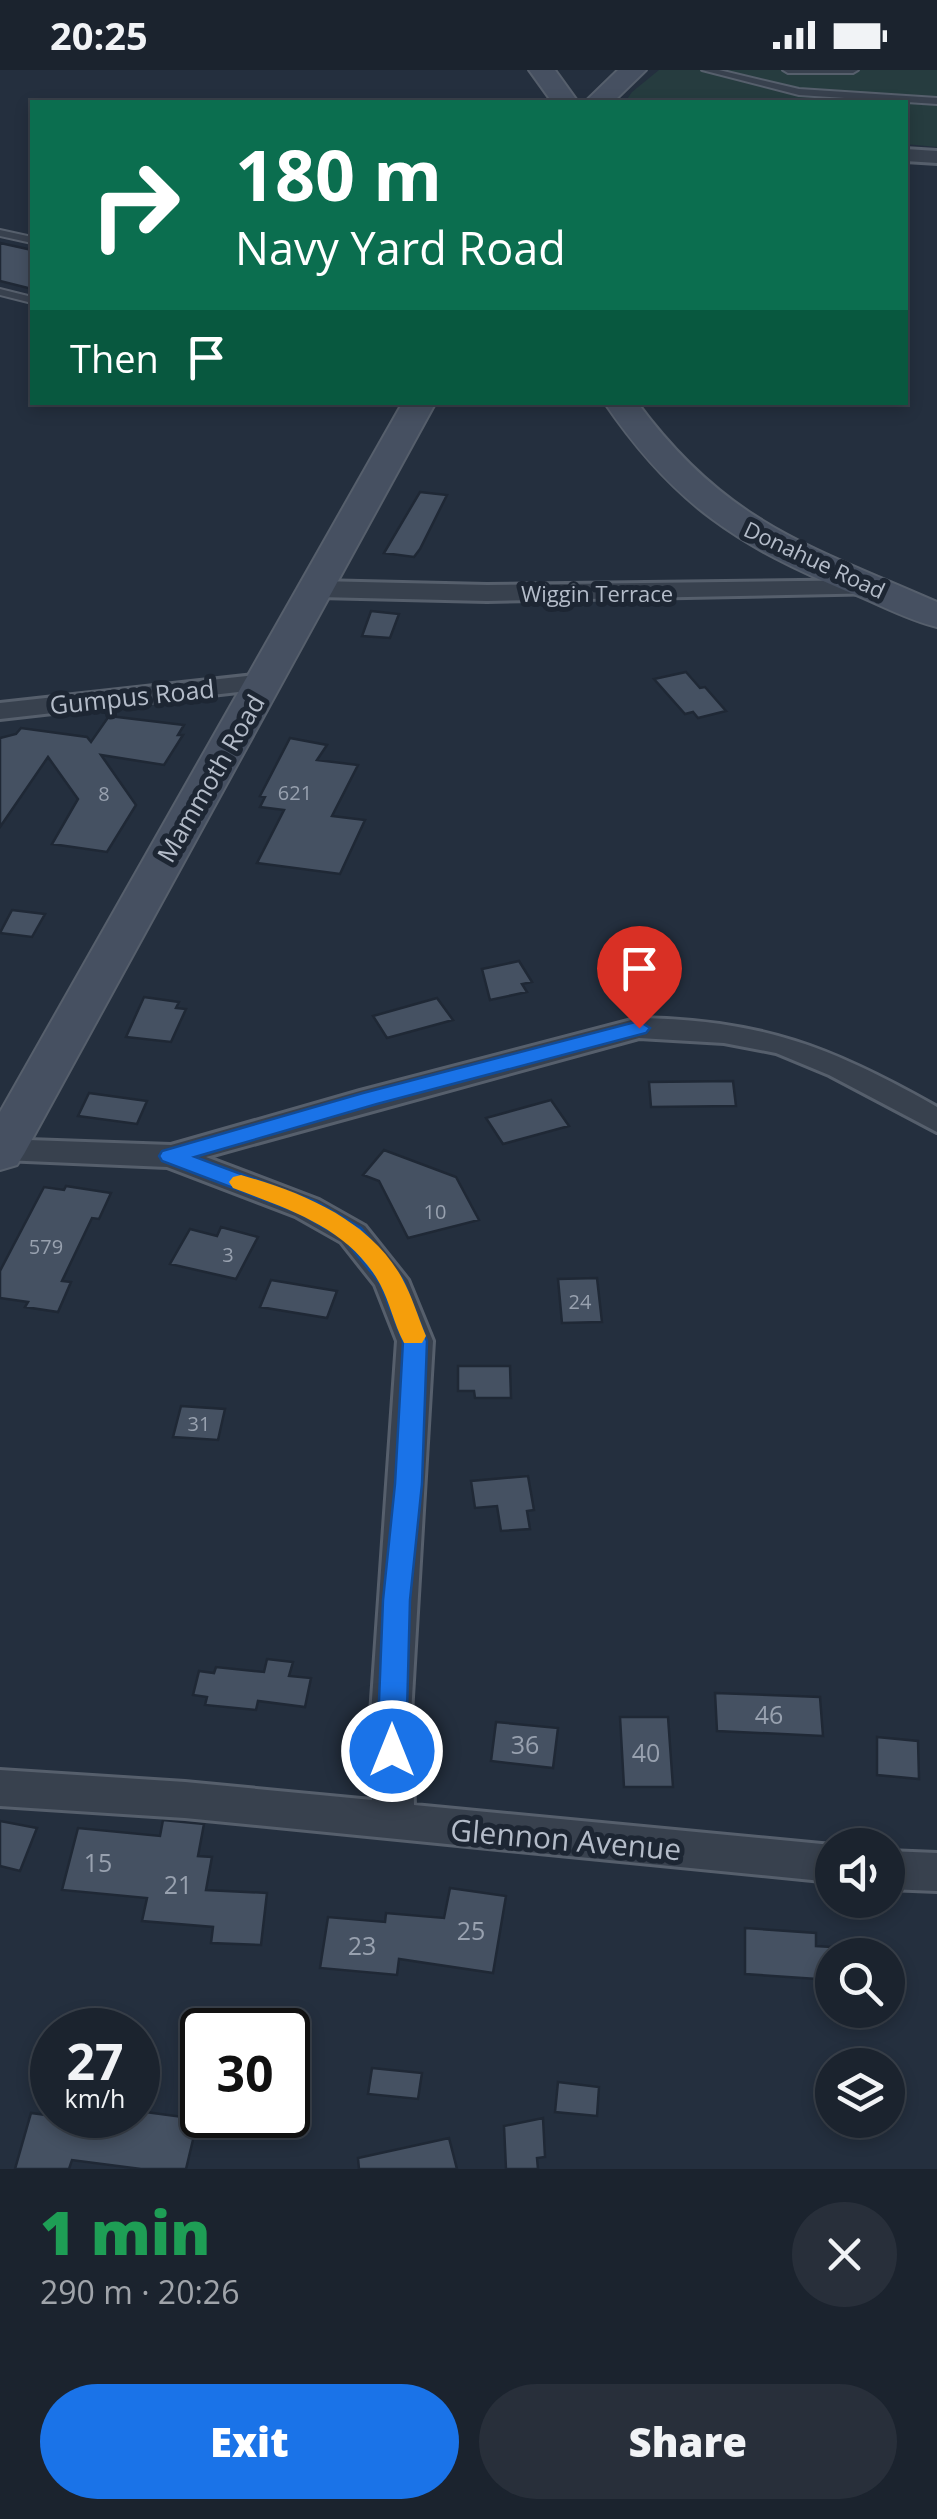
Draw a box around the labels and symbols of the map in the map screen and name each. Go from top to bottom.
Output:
street label: Donahue Road [740,513,890,605]
street label: Wiggin Terrace [521,578,673,608]
street label: Gumpus Road [48,670,216,722]
street label: Mammoth Road [148,688,272,868]
house number: 621 [278,779,312,806]
house number: 8 [98,780,110,807]
pin [597,926,682,1029]
house number: 10 [424,1198,446,1225]
house number: 579 [29,1233,63,1260]
house number: 3 [222,1241,234,1268]
house number: 24 [569,1288,592,1315]
house number: 31 [188,1410,210,1437]
house number: 46 [755,1697,783,1731]
position arrow [340,1699,444,1803]
house number: 36 [511,1727,539,1761]
house number: 40 [632,1735,660,1769]
street label: Glennon Avenue [449,1808,683,1870]
house number: 15 [84,1845,112,1879]
house number: 21 [164,1867,192,1901]
house number: 25 [457,1913,485,1947]
house number: 23 [348,1928,376,1962]
speed limit sign: 30 [180,2008,310,2138]

